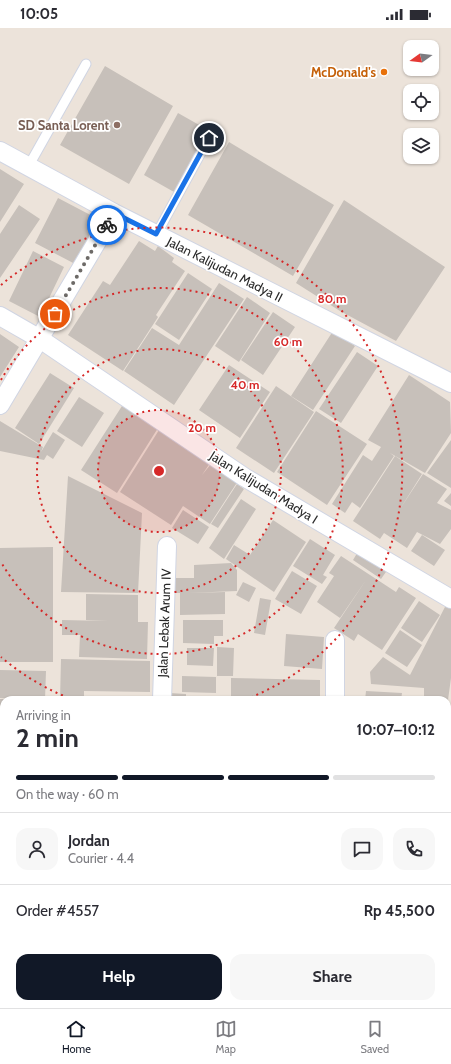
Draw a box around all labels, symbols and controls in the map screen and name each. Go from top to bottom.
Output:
text: 10:05 [20,5,58,23]
north arrow [403,40,439,76]
map controls [403,40,439,164]
place label: McDonald's [311,64,376,80]
marker: McDonald's [379,67,389,77]
button: locate [403,84,439,120]
place label: SD Santa Lorent [18,117,110,133]
marker: SD Santa Lorent [112,120,122,130]
pin [192,121,226,155]
icon: home [198,127,220,149]
button: layers [403,128,439,164]
courier [87,205,127,245]
icon: bike [96,214,118,236]
street label: Jalan Kalijudan Madya II [163,232,286,306]
text: 80 m [318,291,346,306]
pin [38,297,72,331]
icon: bag [44,303,66,325]
text: 60 m [274,334,302,349]
text: 40 m [230,377,260,392]
text: 20 m [188,420,216,435]
street label: Jalan Kalijudan Madya I [206,447,321,528]
centre of rings [152,464,166,478]
street label: Jalan Lebak Arum IV [154,568,174,679]
text: Arriving in [16,707,71,723]
text: 10:07–10:12 [357,721,435,739]
text: 2 min [16,722,79,754]
text: On the way · 60 m [16,786,119,802]
button: person [16,828,58,870]
button: chat [341,828,383,870]
button: phone [393,828,435,870]
text: Jordan [68,832,110,850]
text: Courier · 4.4 [68,850,134,866]
text: Order #4557 [16,902,99,920]
text: Rp 45,500 [364,902,435,920]
button: Help [16,954,222,1000]
button: Share [230,954,435,1000]
tab: Home [62,1018,91,1056]
tab: Map [215,1018,237,1056]
tab: Saved [361,1018,389,1056]

